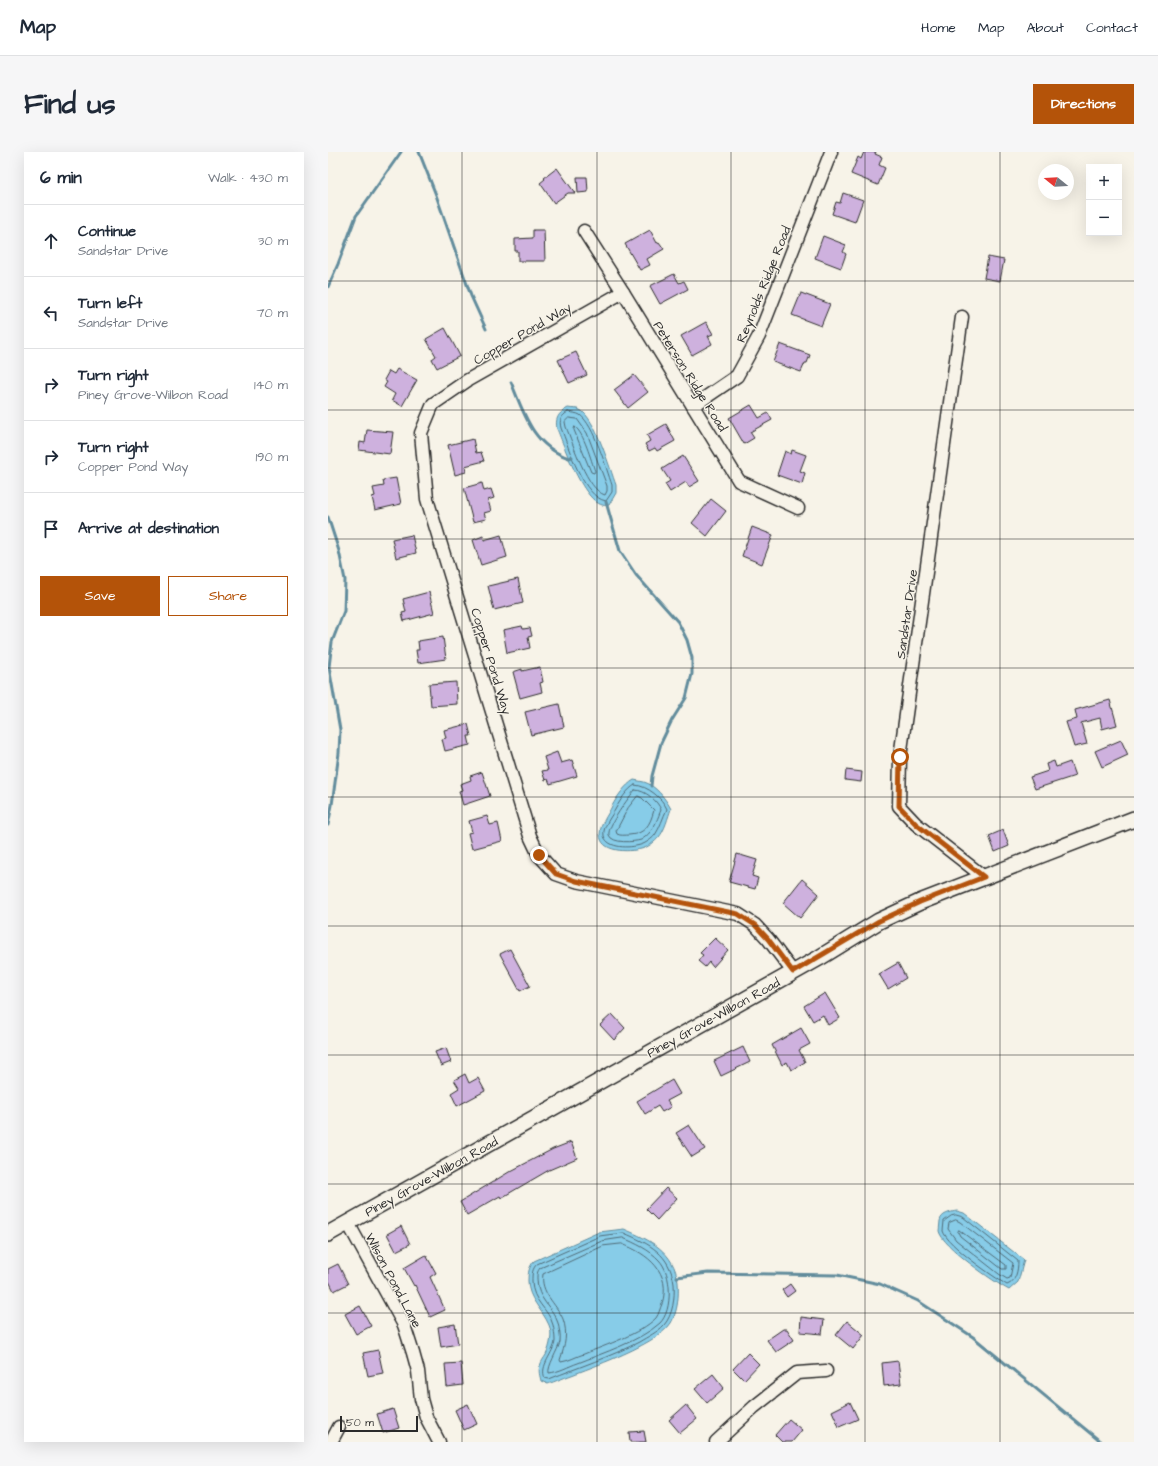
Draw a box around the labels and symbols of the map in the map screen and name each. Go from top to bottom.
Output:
north arrow [1038,164,1074,200]
street label: Reynolds Ridge Road [732,223,797,346]
street label: Copper Pond Way [470,298,575,370]
street label: Peterson Ridge Road [648,318,732,436]
street label: Sandstar Drive [892,568,922,660]
street label: Copper Pond Way [465,606,516,717]
route start [891,748,909,766]
route end [530,846,548,864]
street label: Piney Grove-Wilbon Road [644,974,784,1063]
street label: Piney Grove-Wilbon Road [362,1133,502,1222]
street label: Wilson Pond Lane [361,1230,426,1331]
scale bar [340,1414,418,1433]

